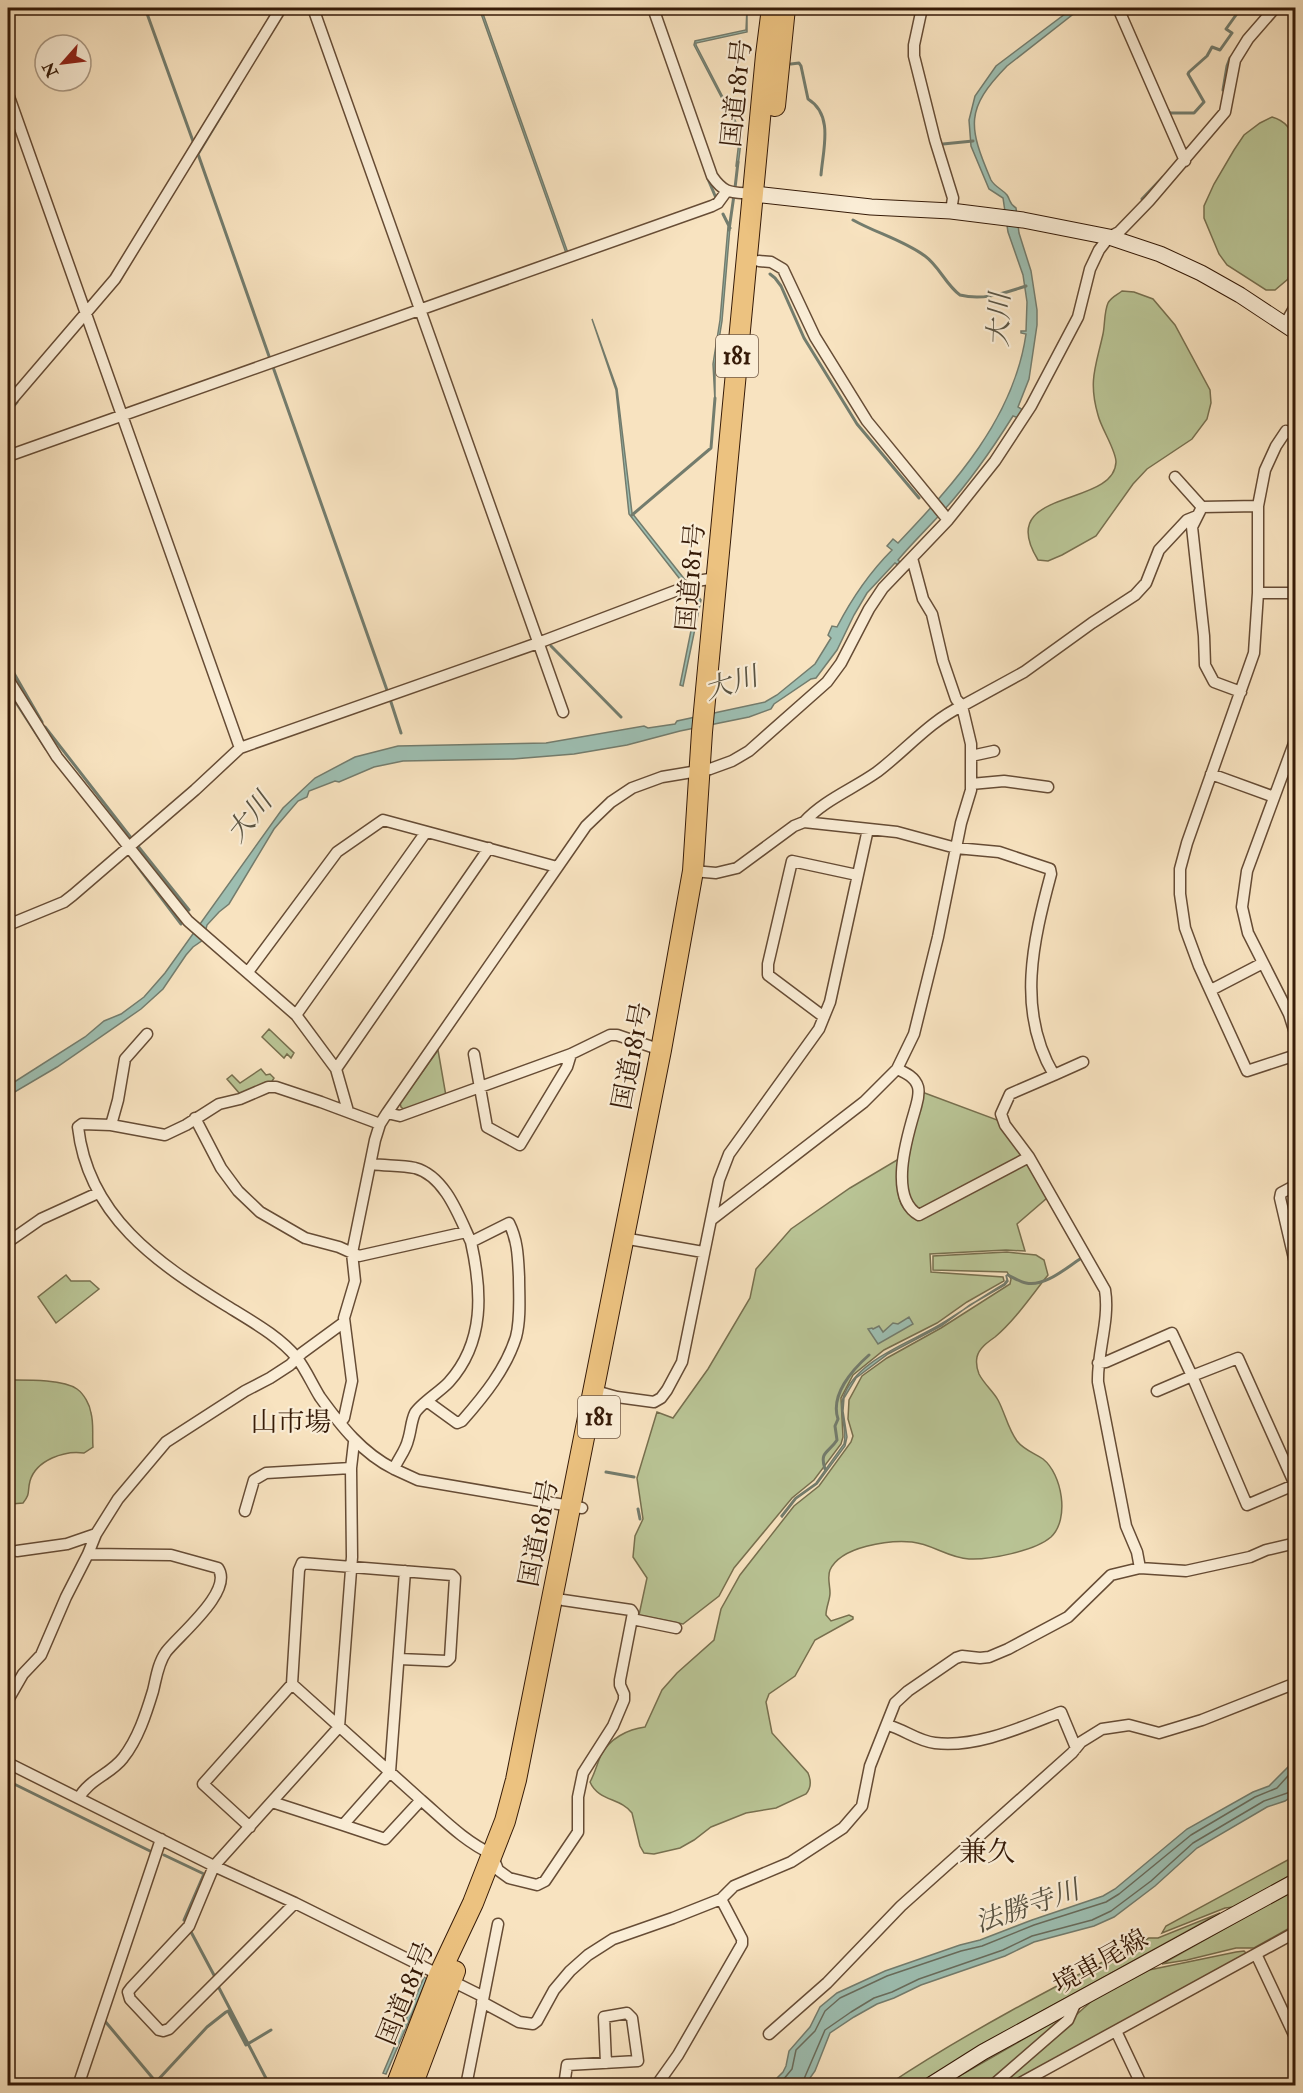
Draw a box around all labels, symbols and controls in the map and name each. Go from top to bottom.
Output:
north arrow [33,33,93,93]
street label: 国道181号 [715,37,759,149]
text: N [38,58,63,81]
water label: 大川 [982,289,1017,348]
road number: 181 [716,335,758,377]
street label: 国道181号 [670,522,712,633]
water label: 大川 [701,659,765,707]
water label: 大川 [220,784,281,849]
street label: 国道181号 [606,1000,658,1113]
road number: 181 [578,1396,620,1438]
district label: 山市場 [251,1406,332,1439]
street label: 国道181号 [513,1477,565,1590]
district label: 兼久 [959,1835,1015,1870]
water label: 法勝寺川 [971,1872,1086,1940]
street label: 境車尾線 [1047,1923,1154,2001]
street label: 国道181号 [371,1937,441,2050]

